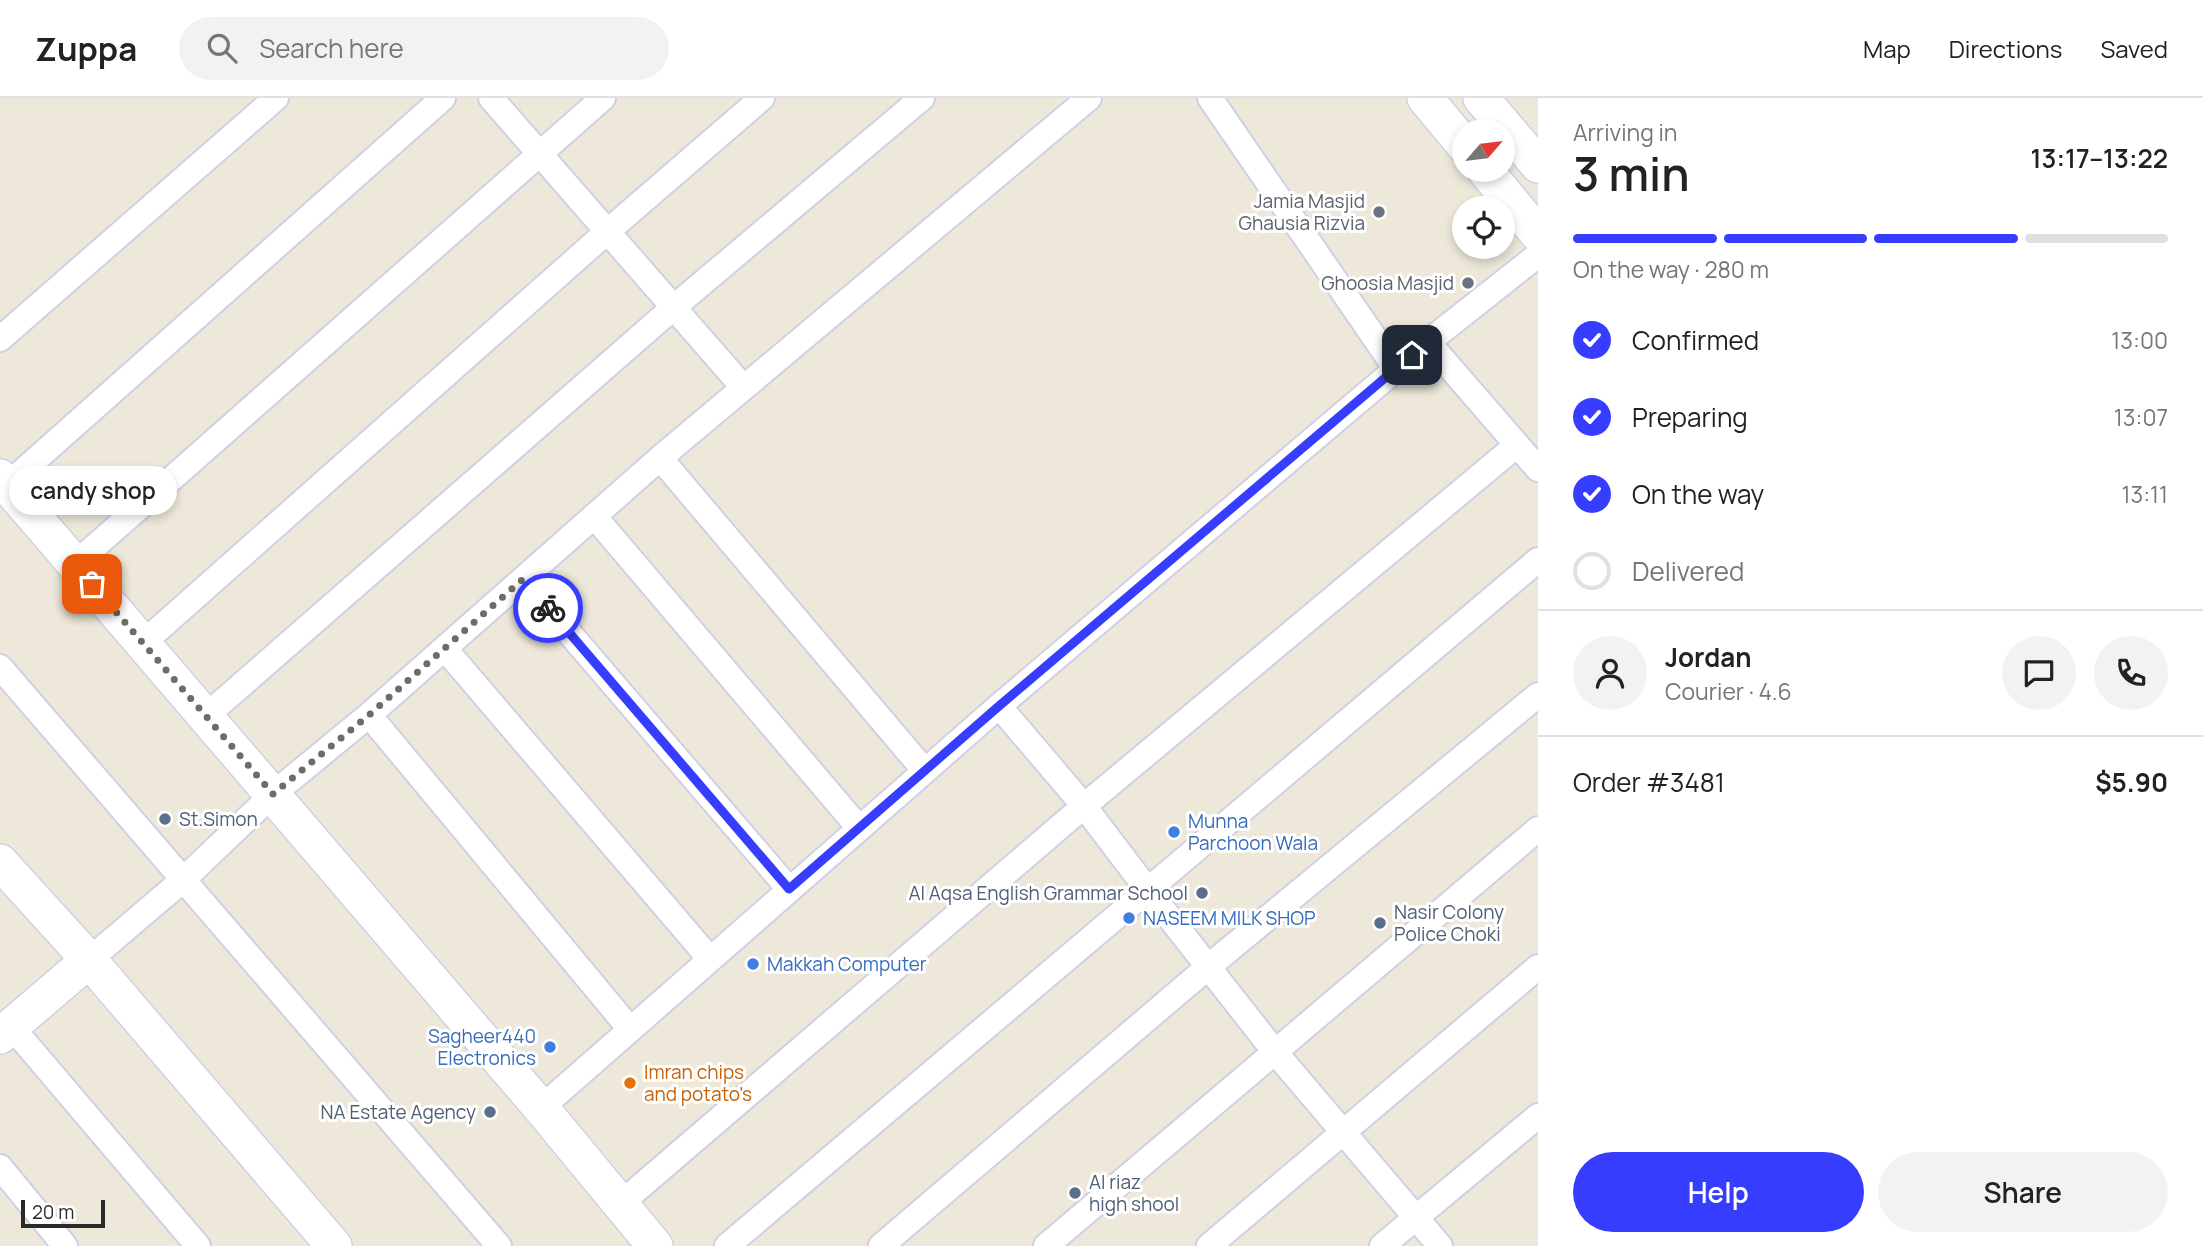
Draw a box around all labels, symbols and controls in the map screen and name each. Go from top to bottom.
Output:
search box [179,17,669,80]
text: Zuppa [35,26,137,71]
icon: search [203,29,241,67]
text: Search here [259,30,404,66]
text: Map [1863,32,1911,65]
text: Directions [1949,32,2062,65]
text: Saved [2100,32,2168,65]
text: Arriving in [1573,116,1678,148]
north arrow [1452,119,1516,182]
map controls [1452,119,1515,259]
text: 13:17–13:22 [2031,140,2168,176]
text: 3 min [1573,142,1690,205]
place label: Jamia Masjid Ghausia Rizvia [1239,188,1365,236]
button: locate [1452,196,1515,259]
marker: Jamia Masjid Ghausia Rizvia [1371,204,1387,220]
text: On the way · 280 m [1573,253,1769,285]
place label: Ghoosia Masjid [1321,270,1454,296]
marker: Ghoosia Masjid [1460,275,1476,291]
icon: check [1573,321,1611,359]
text: Confirmed [1632,322,1759,358]
text: 13:00 [2111,324,2168,356]
pin [1382,325,1442,385]
icon: home [1393,336,1431,374]
icon: check [1573,398,1611,436]
text: Preparing [1632,399,1748,435]
text: 13:07 [2114,401,2168,433]
callout: candy shop [8,465,176,514]
text: candy shop [30,474,156,506]
icon: check [1573,475,1611,513]
text: On the way [1632,476,1764,512]
text: 13:11 [2121,478,2168,510]
text: Delivered [1632,553,1744,589]
pin [62,554,122,614]
icon: bag [73,565,111,603]
courier [513,573,583,643]
icon: bike [529,589,567,627]
button: person [1573,636,1647,710]
button: chat [2002,636,2076,710]
button: phone [2094,636,2168,710]
text: Jordan [1665,639,1751,675]
text: Courier · 4.6 [1665,675,1792,707]
text: Order #3481 [1573,764,1725,800]
text: $5.90 [2095,764,2168,800]
place label: St.Simon [179,806,258,832]
place label: Munna Parchoon Wala [1188,808,1318,856]
marker: St.Simon [157,811,173,827]
marker: Munna Parchoon Wala [1166,824,1182,840]
place label: Al Aqsa English Grammar School [909,880,1188,906]
marker: Al Aqsa English Grammar School [1194,885,1210,901]
place label: Nasir Colony Police Choki [1394,899,1504,947]
place label: NASEEM MILK SHOP [1143,905,1316,931]
marker: NASEEM MILK SHOP [1121,910,1137,926]
marker: Nasir Colony Police Choki [1372,915,1388,931]
place label: Makkah Computer [767,951,927,977]
marker: Makkah Computer [745,956,761,972]
place label: Sagheer440 Electronics [428,1023,536,1071]
marker: Sagheer440 Electronics [542,1039,558,1055]
place label: Imran chips and potato's [644,1059,752,1107]
marker: Imran chips and potato's [622,1075,638,1091]
place label: NA Estate Agency [321,1099,476,1125]
marker: NA Estate Agency [482,1104,498,1120]
button: Help [1573,1152,1864,1232]
button: Share [1878,1152,2168,1232]
place label: Al riaz high shool [1089,1169,1179,1217]
marker: Al riaz high shool [1067,1185,1083,1201]
scale bar [21,1197,105,1229]
text: 20 m [32,1199,74,1225]

